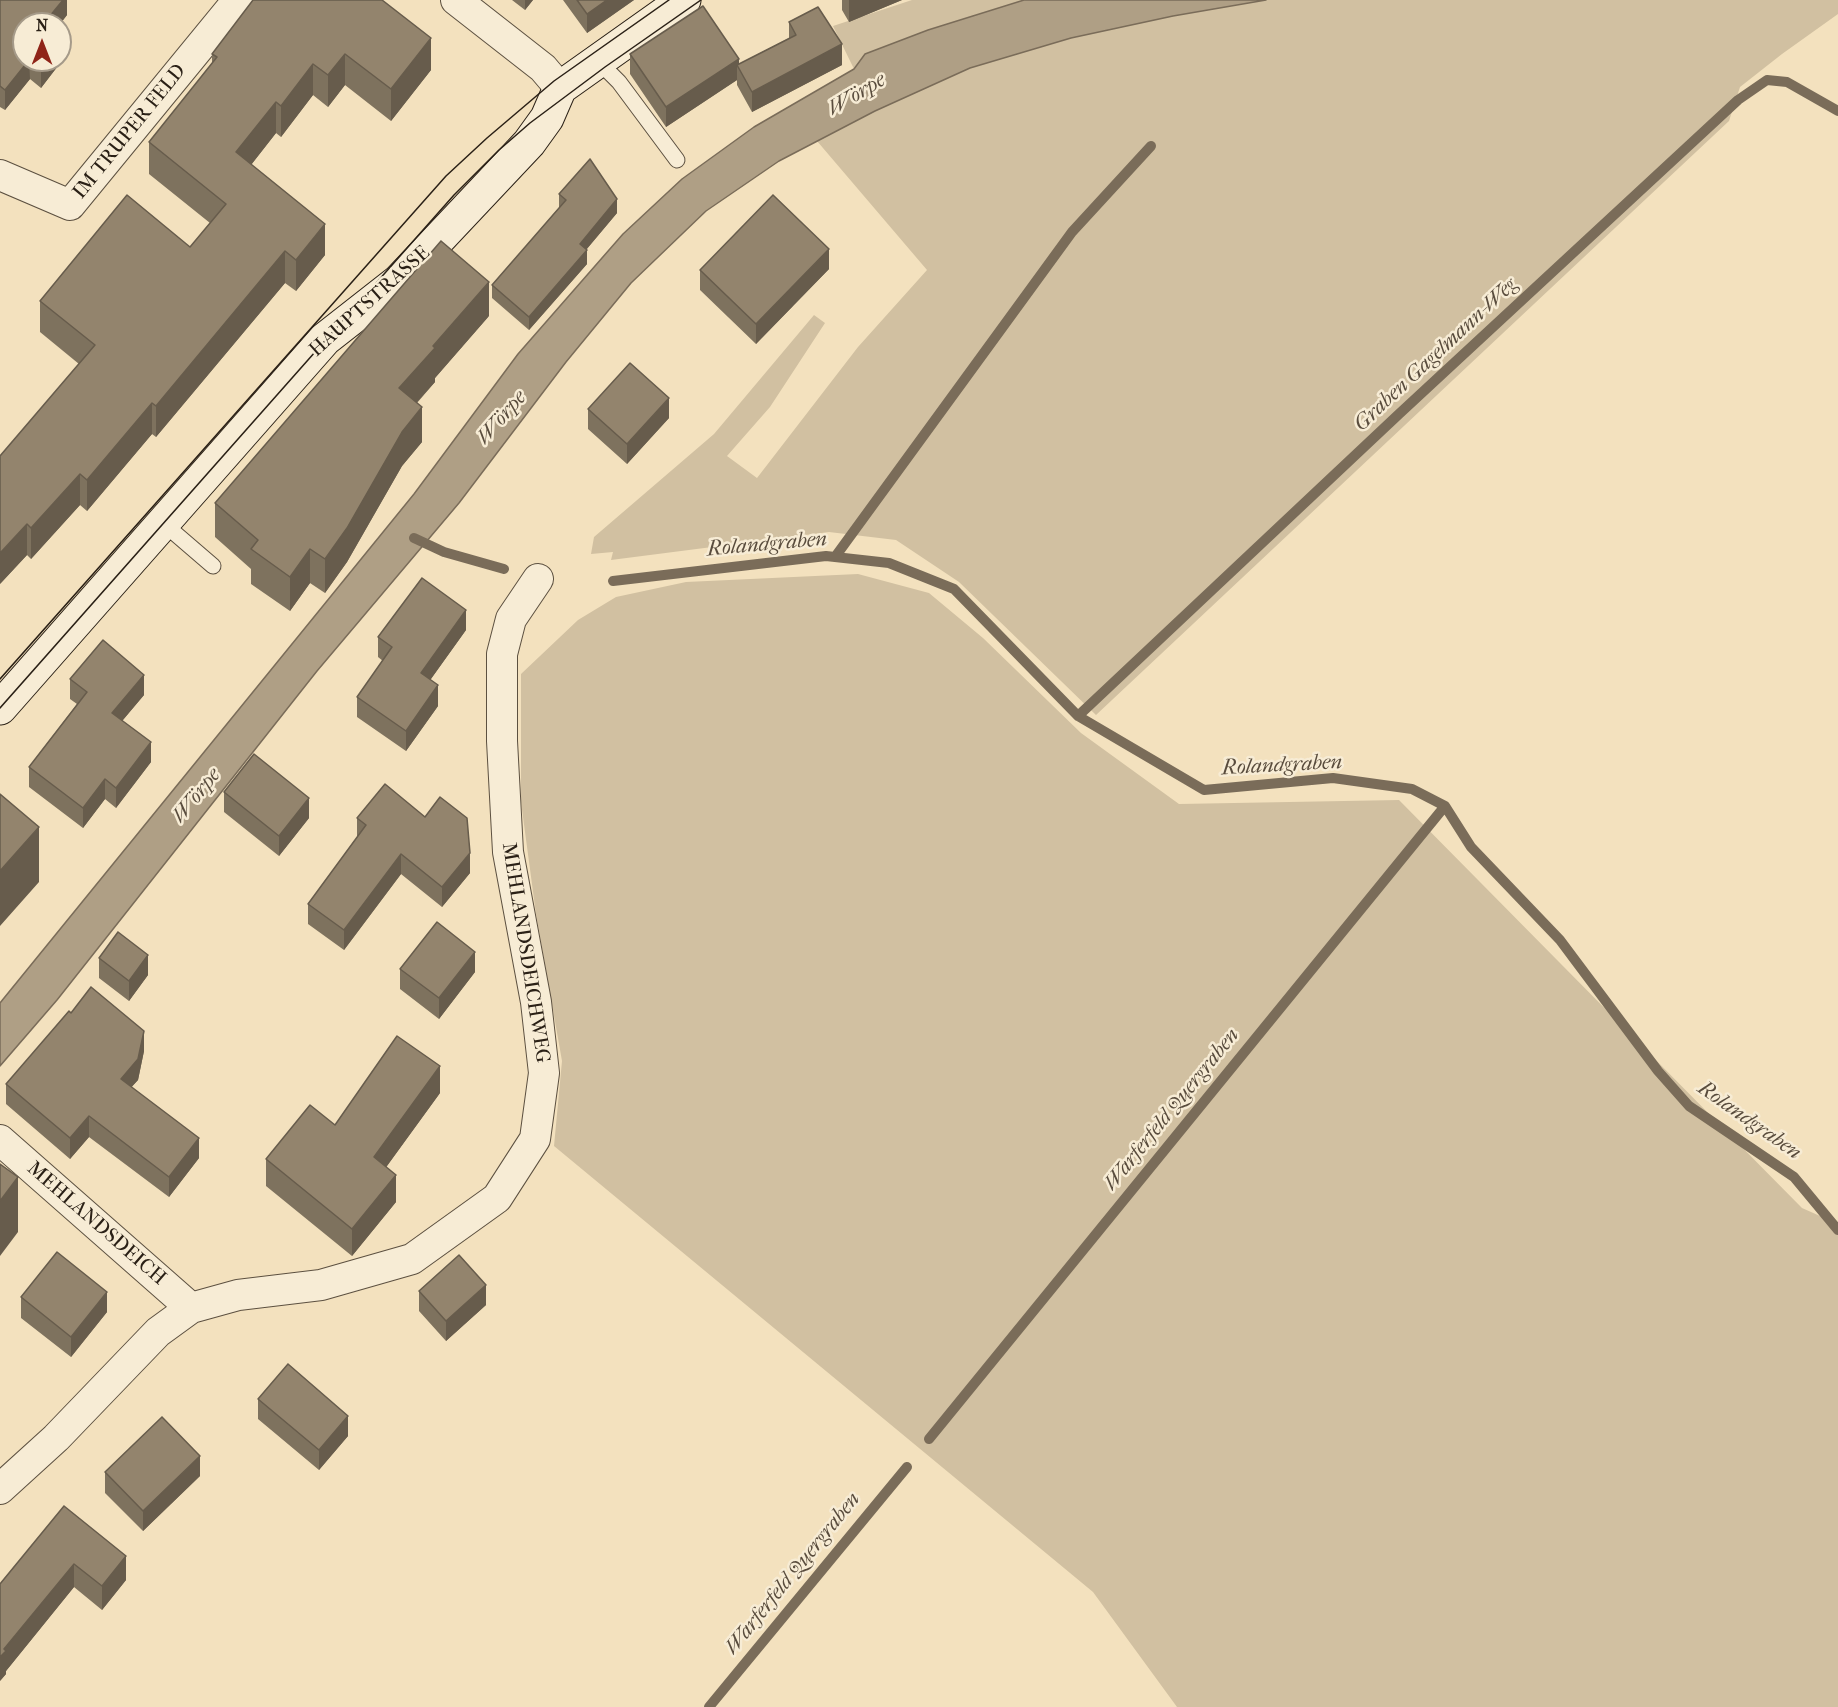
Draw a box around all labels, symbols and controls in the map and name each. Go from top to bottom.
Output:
north arrow [12,12,72,72]
text: N [36,16,48,35]
street label: IM TRUPER FELD [68,60,192,204]
water label: Wörpe [823,68,891,122]
street label: HAUPTSTRASSE [305,242,435,362]
water label: Graben Gagelmann-Weg [1349,273,1523,437]
water label: Wörpe [472,386,532,450]
water label: Rolandgraben [706,527,828,563]
water label: Rolandgraben [1221,750,1343,782]
water label: Wörpe [167,763,227,829]
street label: MEHLANDSDEICHWEG [496,841,554,1065]
water label: Warferfeld Quergraben [1099,1024,1245,1196]
water label: Rolandgraben [1692,1076,1806,1166]
street label: MEHLANDSDEICH [22,1157,170,1291]
water label: Warferfeld Quergraben [720,1488,866,1660]

